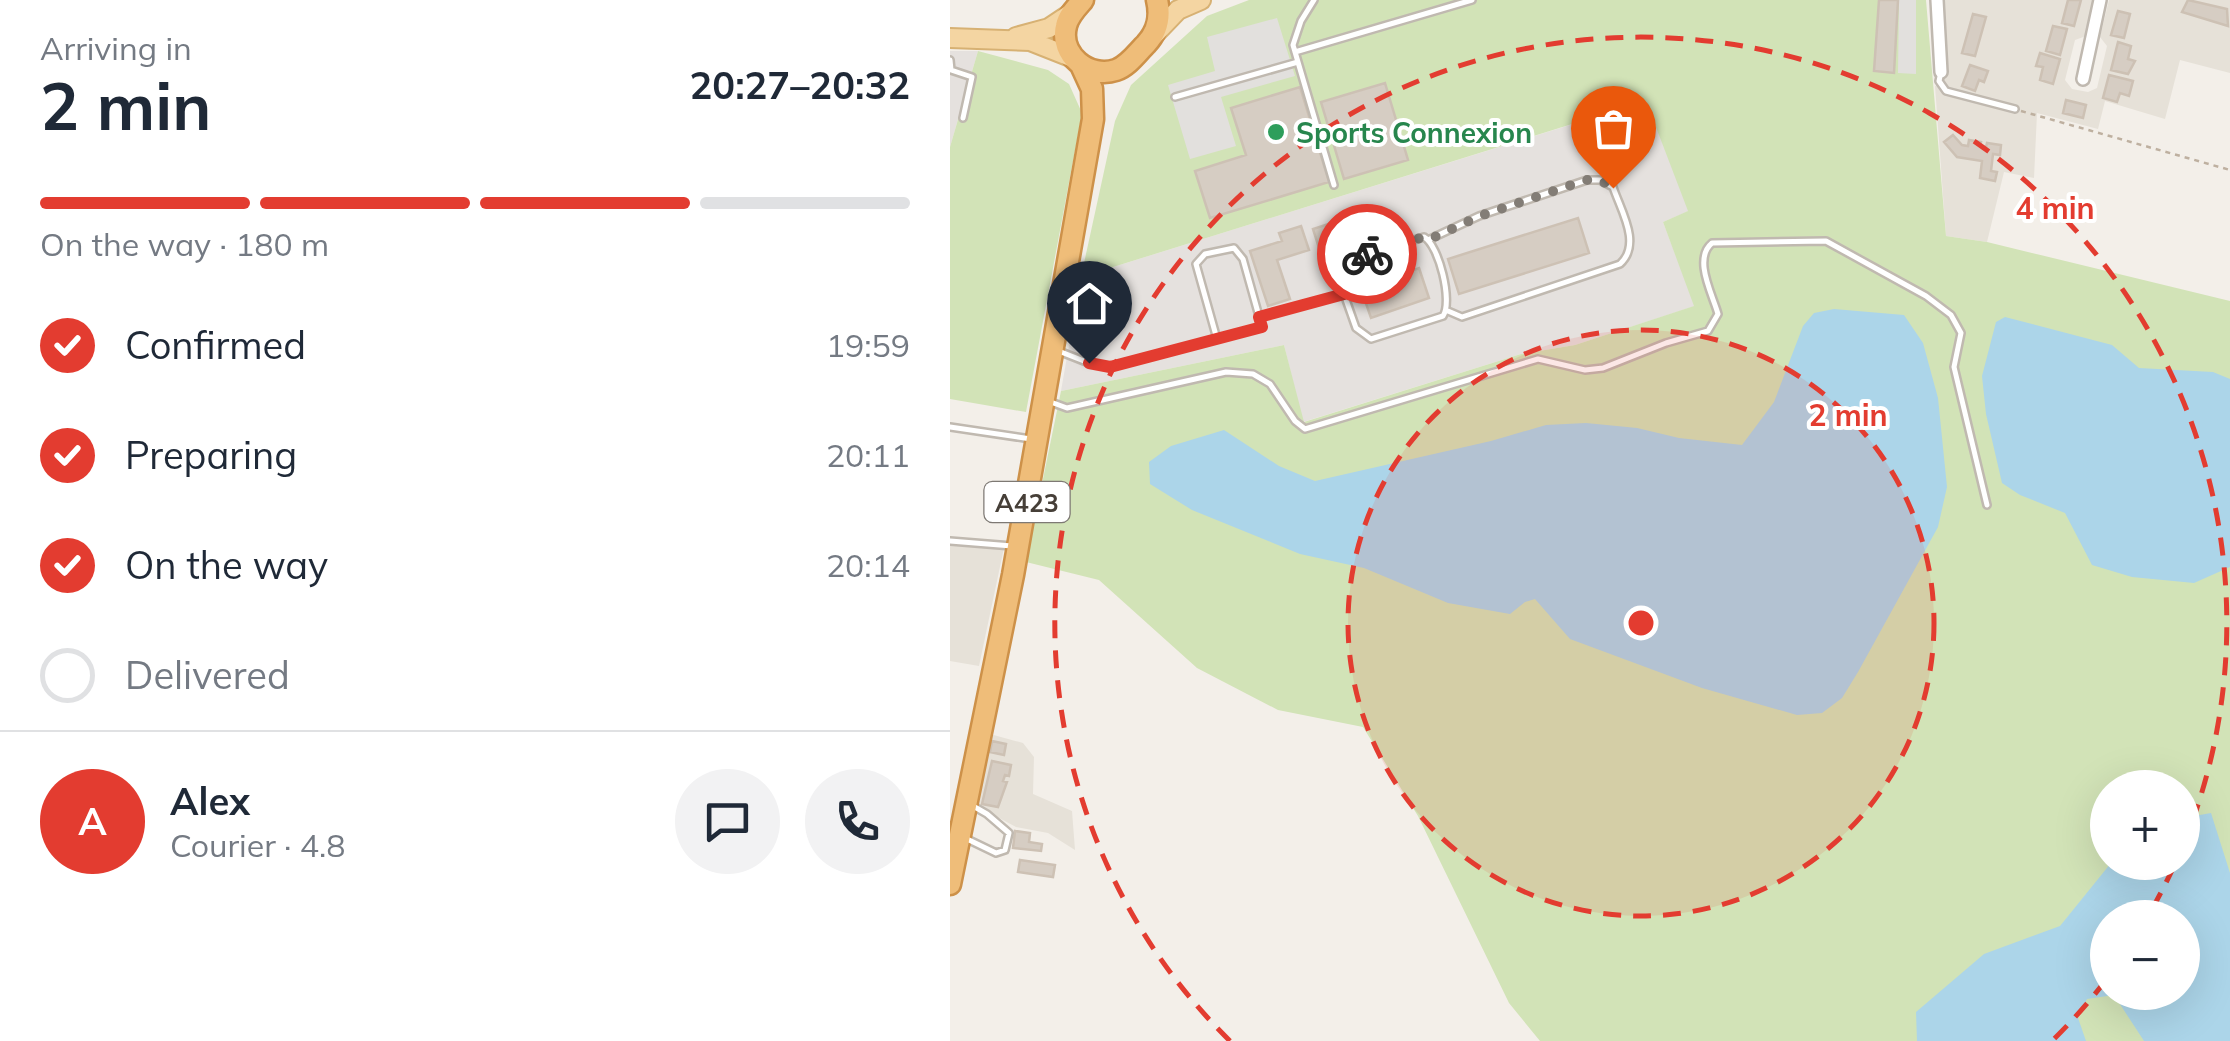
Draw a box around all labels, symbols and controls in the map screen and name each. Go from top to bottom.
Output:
text: Arriving in [40,28,192,68]
text: 20:27–20:32 [690,61,910,109]
text: 2 min [40,65,211,146]
pin [1571,86,1656,189]
icon: bag [1586,101,1641,156]
place label: Sports Connexion [1296,115,1532,150]
marker: Sports Connexion [1265,121,1287,143]
text: 4 min [2015,189,2095,227]
courier [1317,204,1417,304]
text: On the way · 180 m [40,224,329,264]
icon: bike [1340,227,1395,282]
pin [1047,261,1132,364]
icon: home [1062,276,1117,331]
icon: check [40,318,95,373]
text: Confirmed [125,321,306,369]
text: 19:59 [826,325,910,365]
text: 2 min [1808,396,1888,434]
icon: check [40,428,95,483]
text: Preparing [125,431,297,479]
text: 20:11 [826,435,910,475]
road number: A423 [984,482,1070,522]
icon: check [40,538,95,593]
text: On the way [125,541,328,589]
text: 20:14 [826,545,910,585]
centre of rings [1623,605,1659,641]
text: Delivered [125,651,290,699]
button: chat [675,769,780,874]
button: phone [805,769,910,874]
map controls [2090,770,2200,1010]
button: + [2090,770,2200,880]
text: Alex [170,777,250,825]
text: A [78,797,107,845]
text: Courier · 4.8 [170,825,346,865]
button: − [2090,900,2200,1010]

